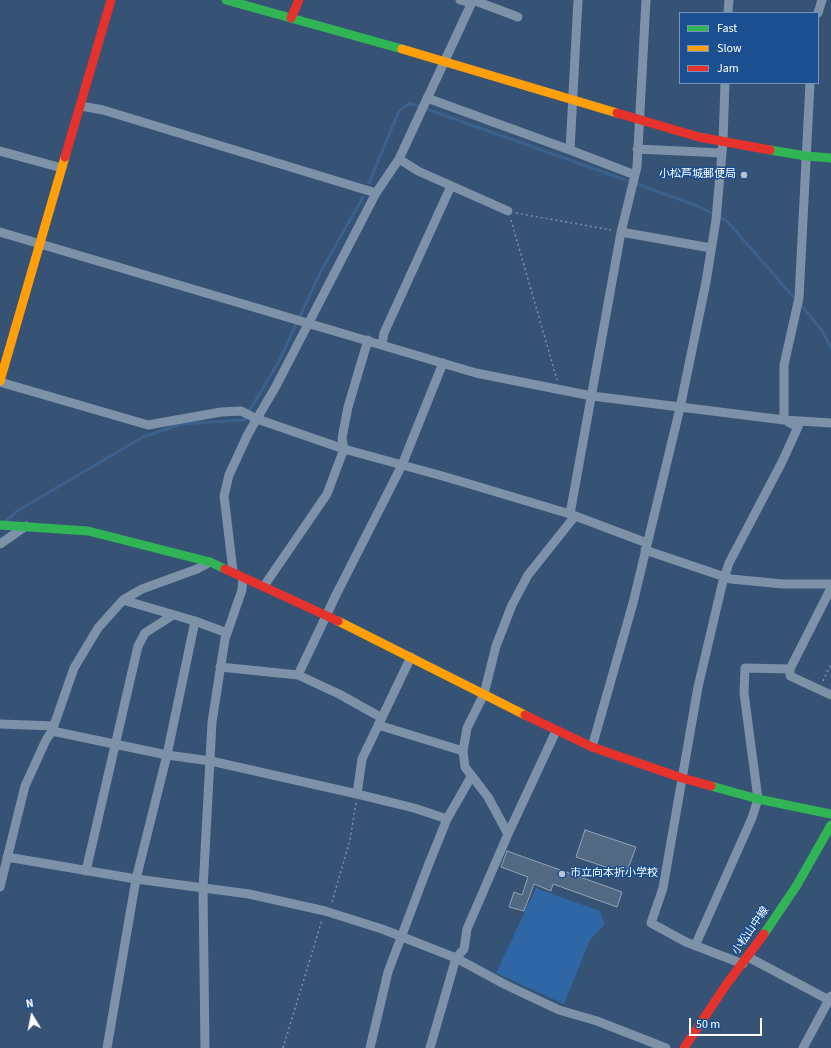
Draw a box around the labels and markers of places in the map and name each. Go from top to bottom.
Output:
place label: 小松芦城郵便局 [659,168,736,182]
marker: 小松芦城郵便局 [739,170,749,180]
place label: 市立向本折小学校 [570,867,658,881]
marker: 市立向本折小学校 [557,869,567,879]

